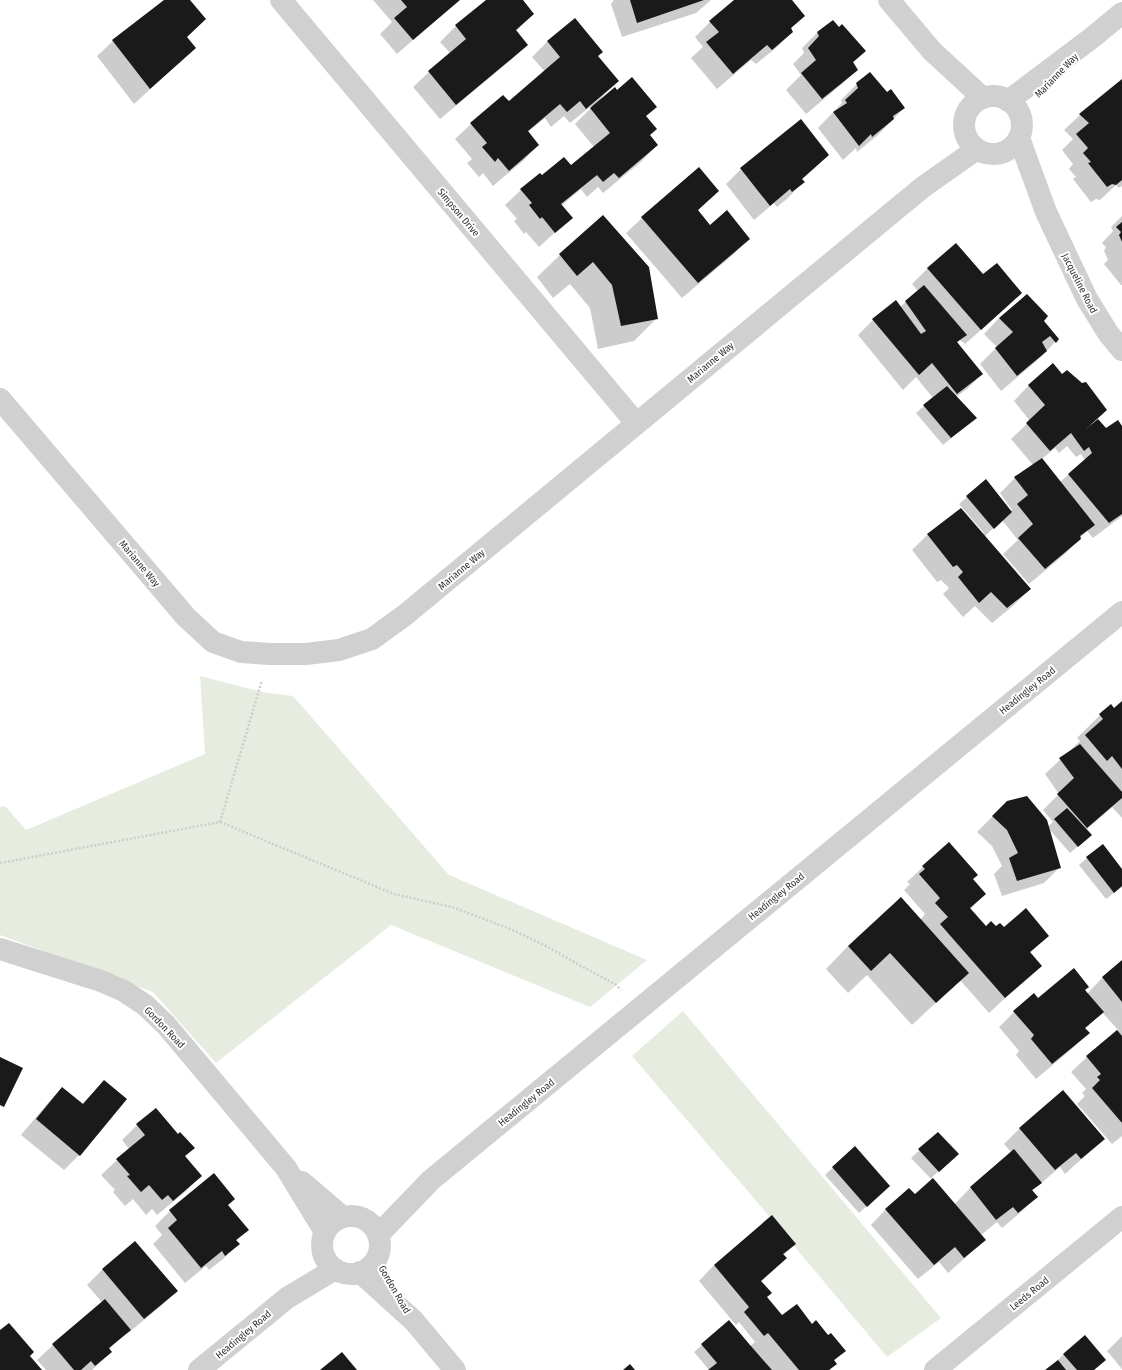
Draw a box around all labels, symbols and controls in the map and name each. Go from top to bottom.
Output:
street label: Marianne Way [1033,51,1081,100]
street label: Simpson Drive [435,186,482,239]
street label: Jacqueline Road [1059,251,1099,315]
street label: Marianne Way [685,339,737,386]
street label: Marianne Way [116,538,163,590]
street label: Marianne Way [436,546,488,593]
street label: Headingley Road [997,664,1058,717]
street label: Headingley Road [746,870,807,923]
street label: Gordon Road [141,1004,187,1051]
street label: Headingley Road [496,1076,557,1129]
street label: Gordon Road [376,1263,413,1316]
street label: Leeds Road [1008,1274,1052,1313]
street label: Headingley Road [213,1308,274,1361]

